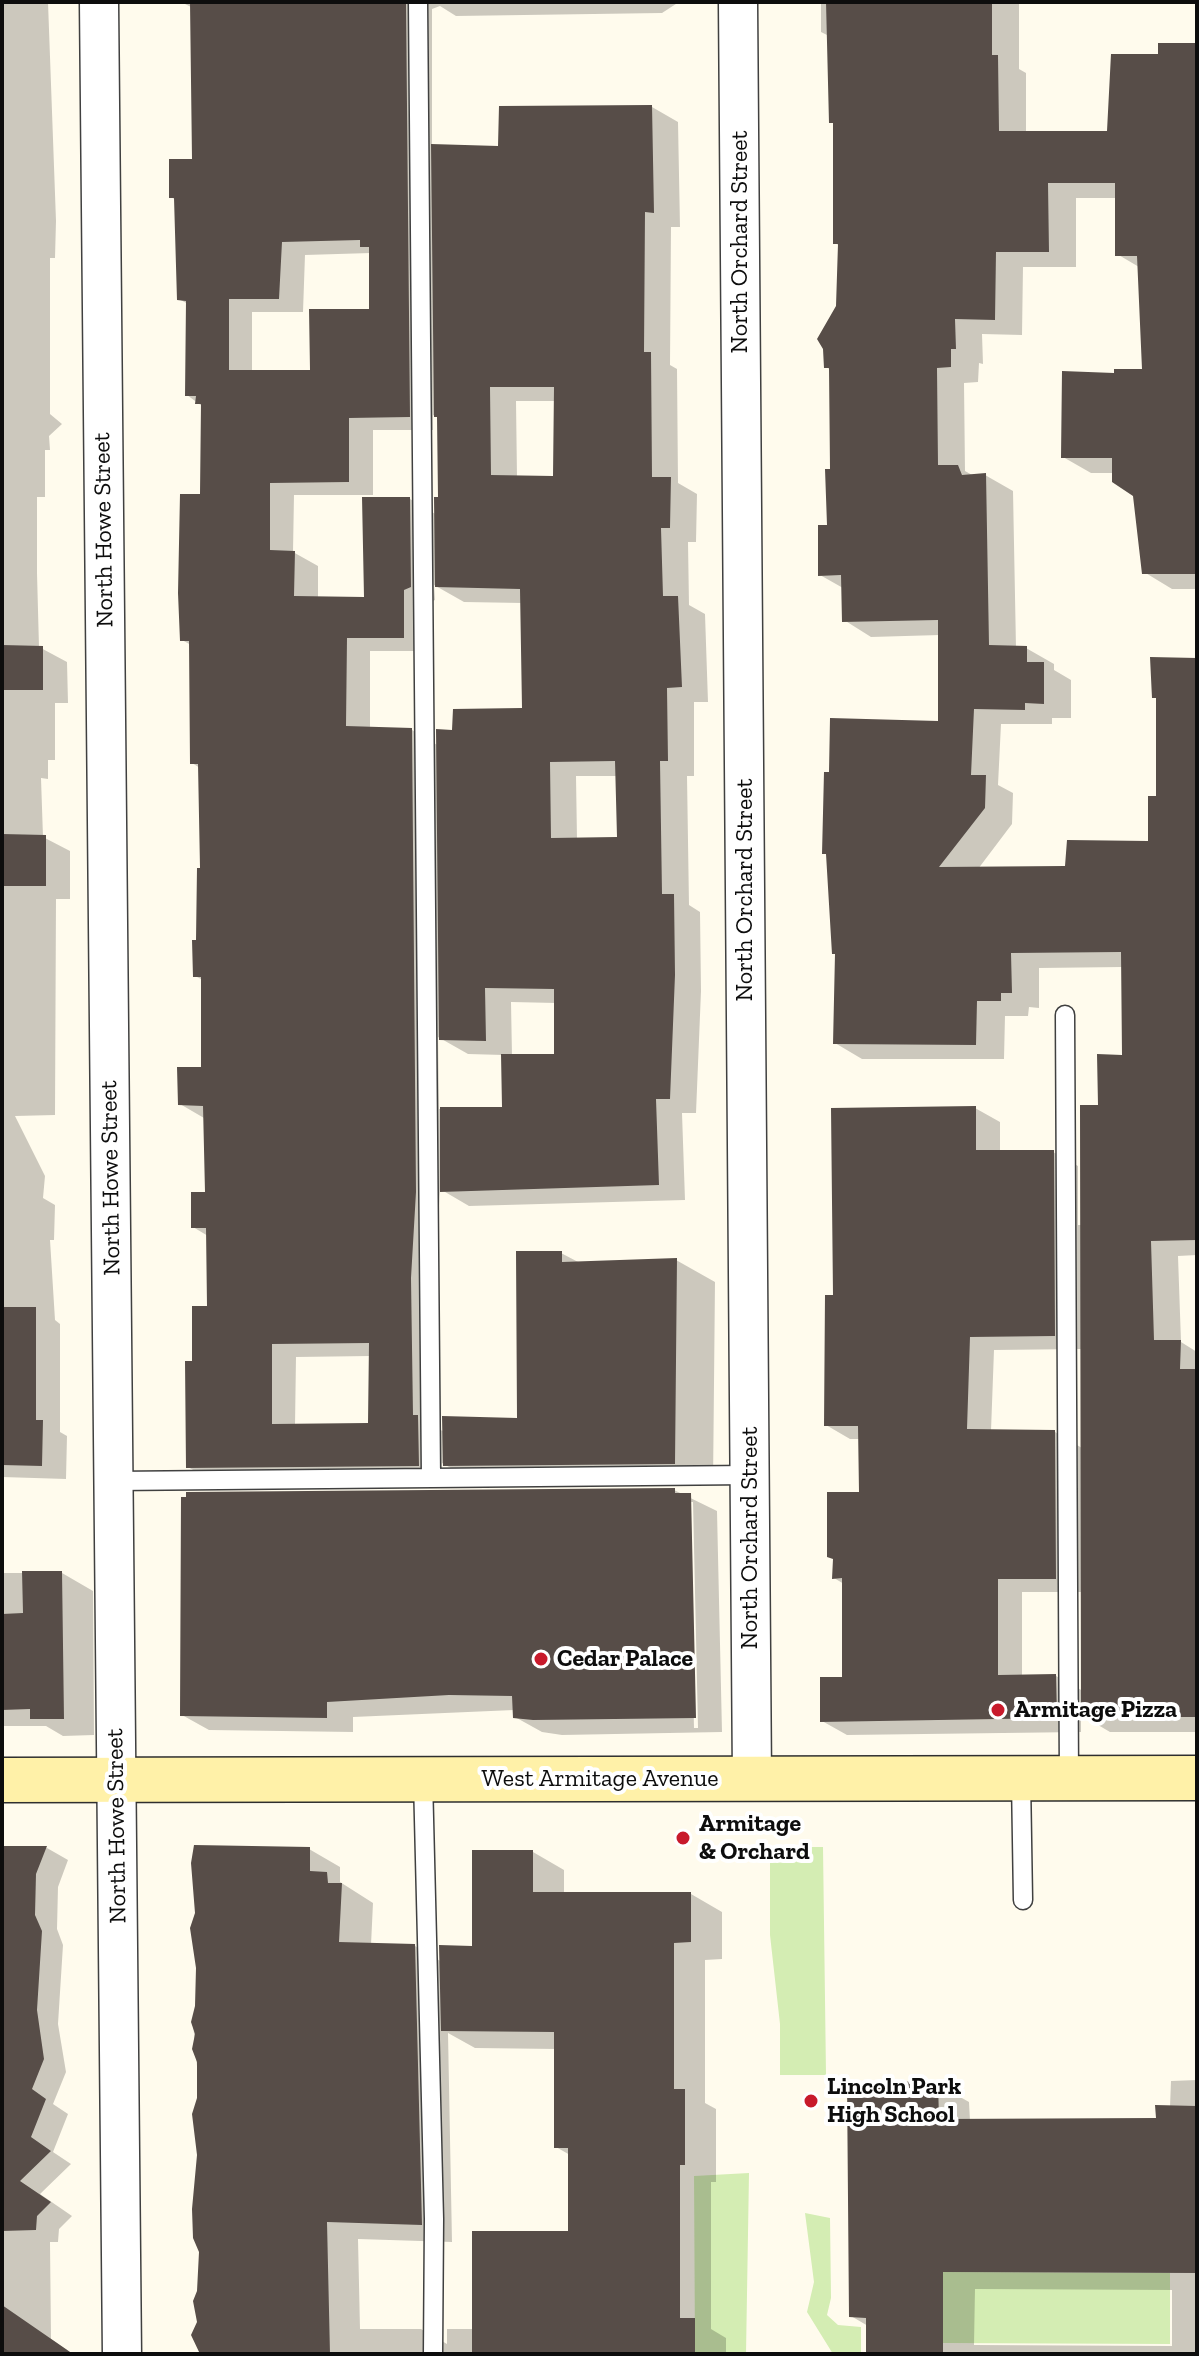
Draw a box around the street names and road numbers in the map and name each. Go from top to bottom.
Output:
street label: North Orchard Street [726,130,754,354]
street label: North Howe Street [88,432,120,628]
street label: North Orchard Street [731,778,759,1002]
street label: North Howe Street [95,1080,127,1276]
street label: North Orchard Street [736,1426,764,1650]
street label: North Howe Street [101,1728,133,1924]
street label: West Armitage Avenue [482,1765,718,1793]

